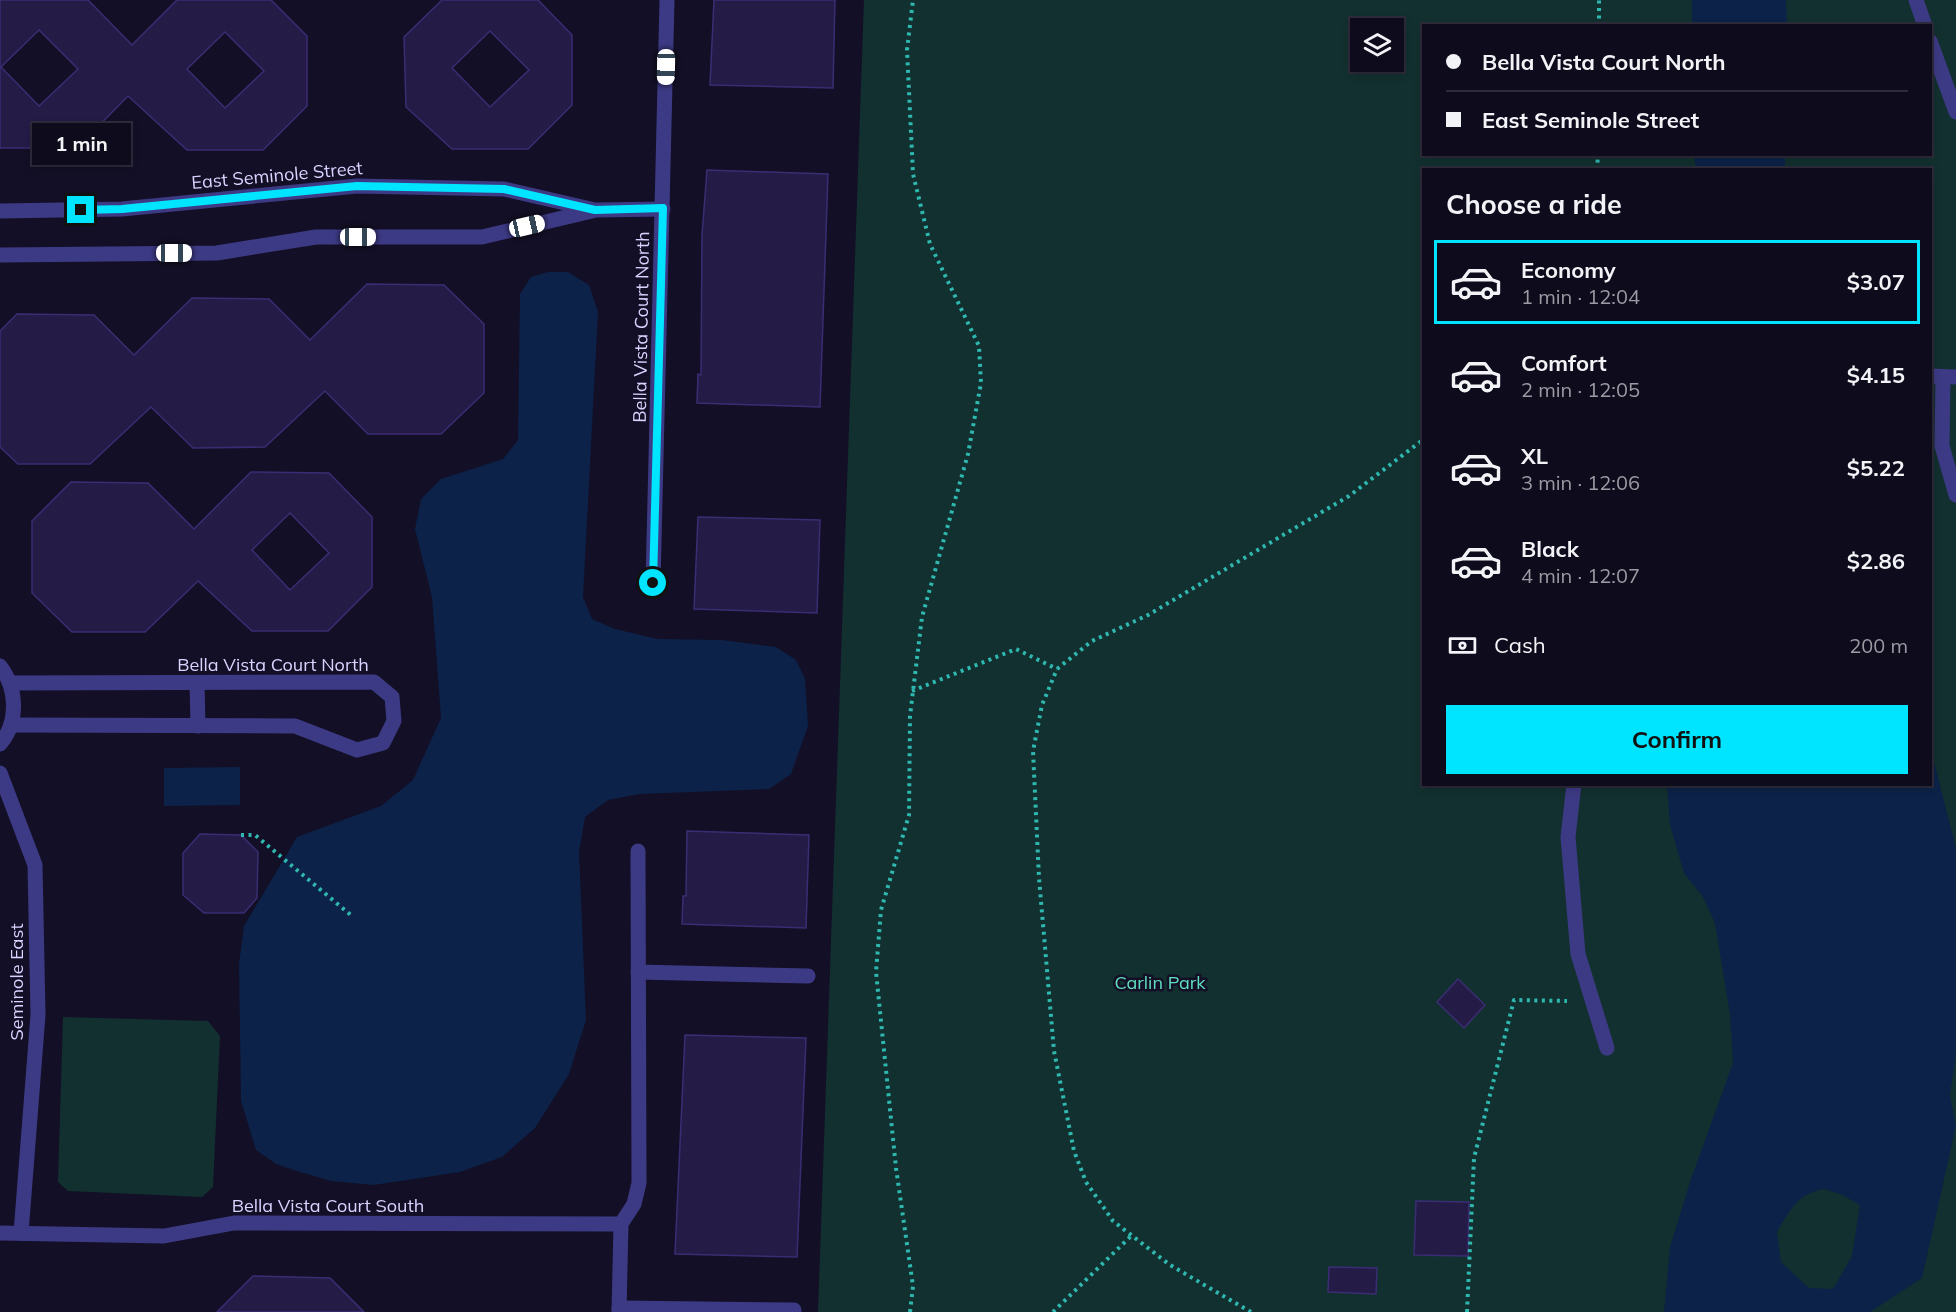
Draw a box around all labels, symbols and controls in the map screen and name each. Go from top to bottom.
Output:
map controls [1350,18,1404,72]
button: layers [1350,18,1404,72]
text: Bella Vista Court North [1482,48,1725,76]
car [657,49,675,85]
text: East Seminole Street [1482,106,1699,134]
callout: 1 min [32,123,130,165]
text: 1 min [55,131,108,156]
street label: East Seminole Street [191,156,363,194]
text: Choose a ride [1446,187,1622,221]
route end [67,196,94,223]
car [507,213,547,239]
car [340,228,376,246]
street label: Bella Vista Court North [628,231,654,423]
car [156,244,192,262]
icon: car [1449,255,1503,309]
text: Economy [1521,256,1616,284]
text: $3.07 [1847,268,1905,296]
text: 1 min · 12:04 [1521,284,1640,309]
icon: car [1449,348,1503,402]
text: Comfort [1521,349,1607,377]
text: $4.15 [1847,361,1905,389]
text: 2 min · 12:05 [1521,377,1640,402]
icon: car [1449,441,1503,495]
text: XL [1521,442,1548,470]
text: $5.22 [1847,454,1905,482]
text: 3 min · 12:06 [1521,470,1640,495]
icon: car [1449,534,1503,588]
text: Black [1521,535,1579,563]
text: $2.86 [1847,547,1905,575]
text: 4 min · 12:07 [1521,563,1640,588]
route start [639,569,666,596]
icon: cash [1446,629,1479,662]
text: Cash [1494,631,1546,659]
text: 200 m [1849,633,1908,658]
street label: Bella Vista Court North [177,653,369,676]
button: Confirm [1446,705,1908,774]
street label: Seminole East [5,923,28,1041]
park label: Carlin Park [1114,971,1206,994]
street label: Bella Vista Court South [232,1194,424,1217]

